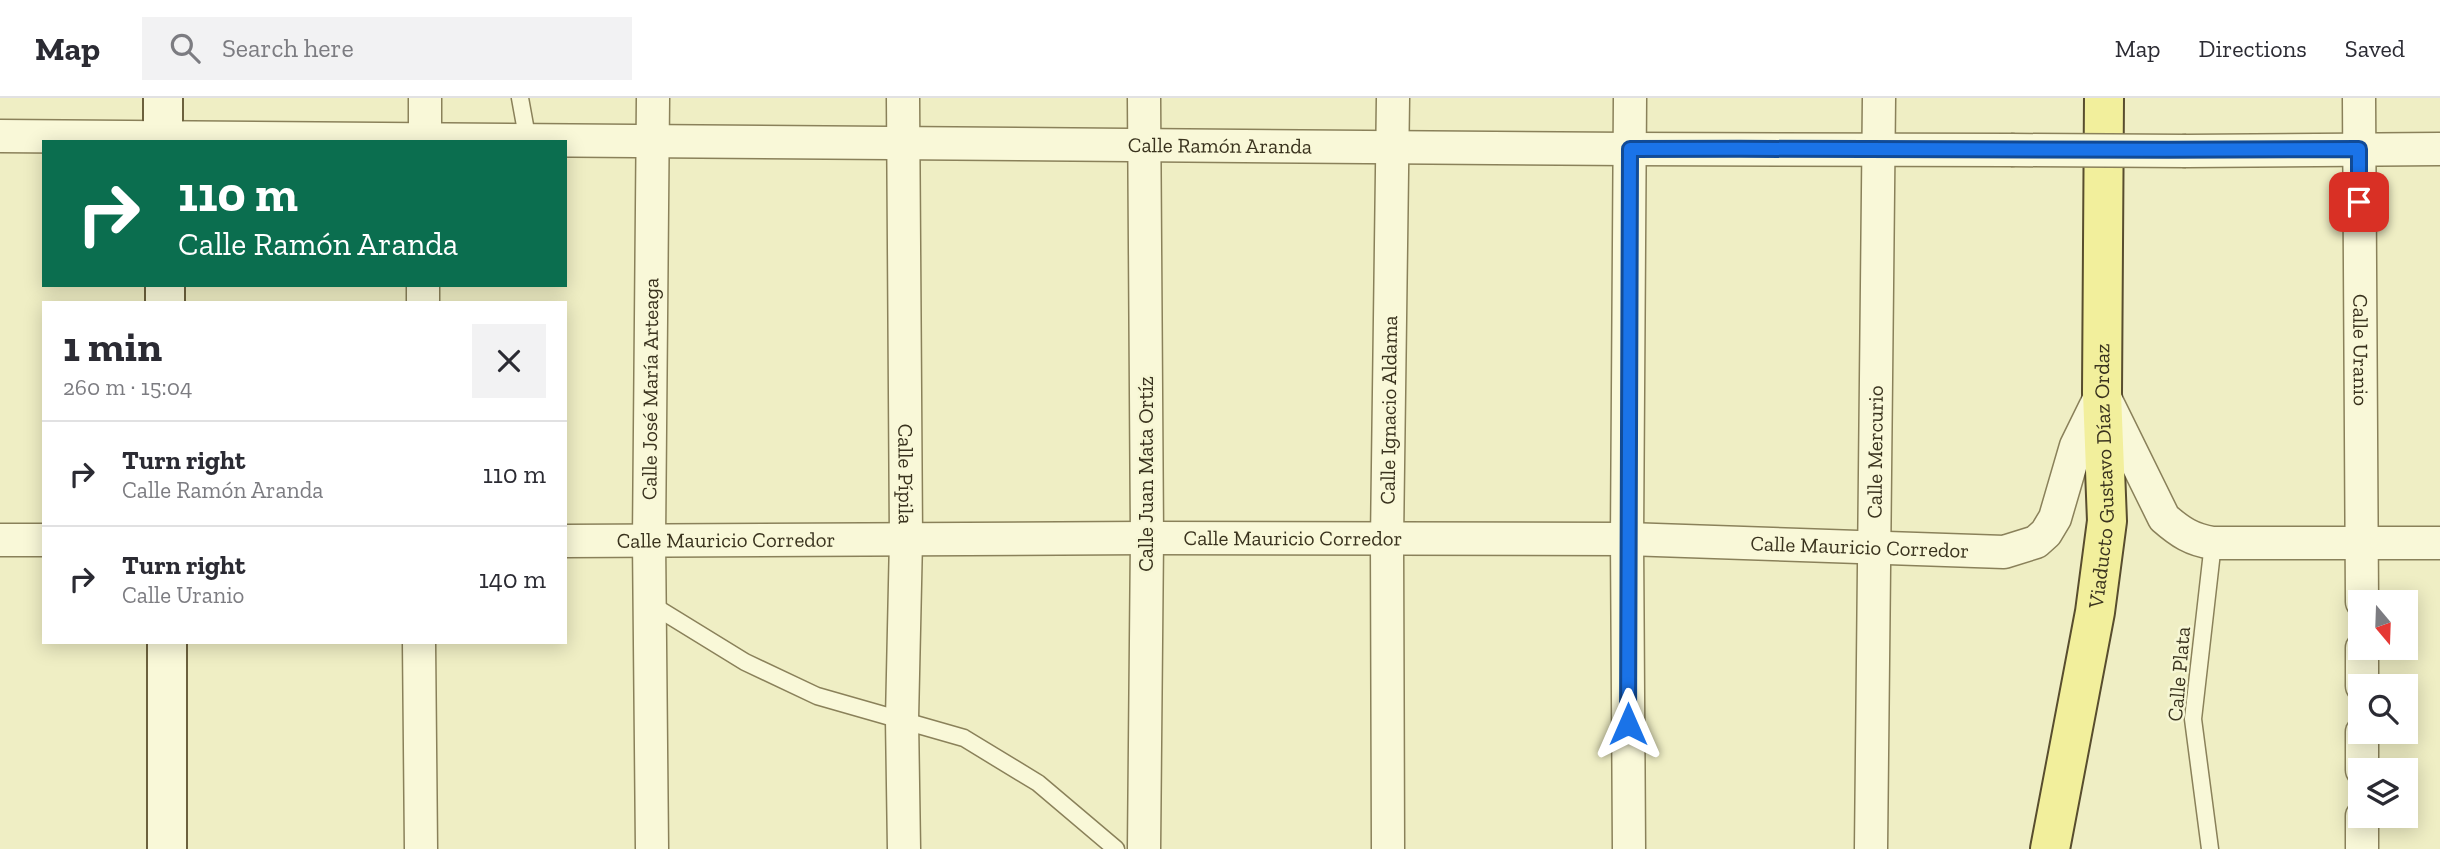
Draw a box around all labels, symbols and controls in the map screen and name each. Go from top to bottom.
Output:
search box [142,17,632,80]
text: Map [35,29,100,68]
icon: search [166,29,204,67]
text: Search here [222,32,354,64]
text: Map [2115,34,2161,63]
text: Directions [2199,34,2307,63]
text: Saved [2345,34,2405,63]
street label: Calle Ramón Aranda [1128,132,1312,158]
text: 110 m [178,165,298,224]
icon: right [63,168,154,259]
pin [2329,172,2389,232]
icon: arrive [2340,183,2378,221]
text: Calle Ramón Aranda [178,225,458,263]
street label: Calle José María Arteaga [636,278,663,500]
street label: Calle Uranio [2348,294,2374,406]
street label: Calle Ignacio Aldama [1374,315,1402,505]
text: 1 min [63,321,162,372]
button: close [472,324,546,398]
street label: Viaducto Gustavo Díaz Ordaz [2083,343,2119,611]
text: 260 m · 15:04 [63,373,192,401]
street label: Calle Juan Mata Ortíz [1133,376,1158,572]
street label: Calle Mercurio [1862,385,1888,519]
street label: Calle Pípila [893,424,919,524]
text: Turn right [122,444,245,476]
icon: right [63,455,101,493]
text: 110 m [483,458,546,490]
text: Calle Ramón Aranda [122,476,323,504]
street label: Calle Mauricio Corredor [1184,525,1402,551]
street label: Calle Mauricio Corredor [617,527,835,553]
street label: Calle Mauricio Corredor [1750,530,1970,563]
text: Turn right [122,549,245,581]
icon: right [63,560,101,598]
text: 140 m [479,563,546,595]
text: Calle Uranio [122,581,244,609]
north arrow [2348,590,2418,660]
map controls [2348,590,2418,828]
street label: Calle Plata [2162,625,2195,722]
button: search [2348,674,2418,744]
position arrow [1591,687,1665,761]
button: layers [2348,758,2418,828]

